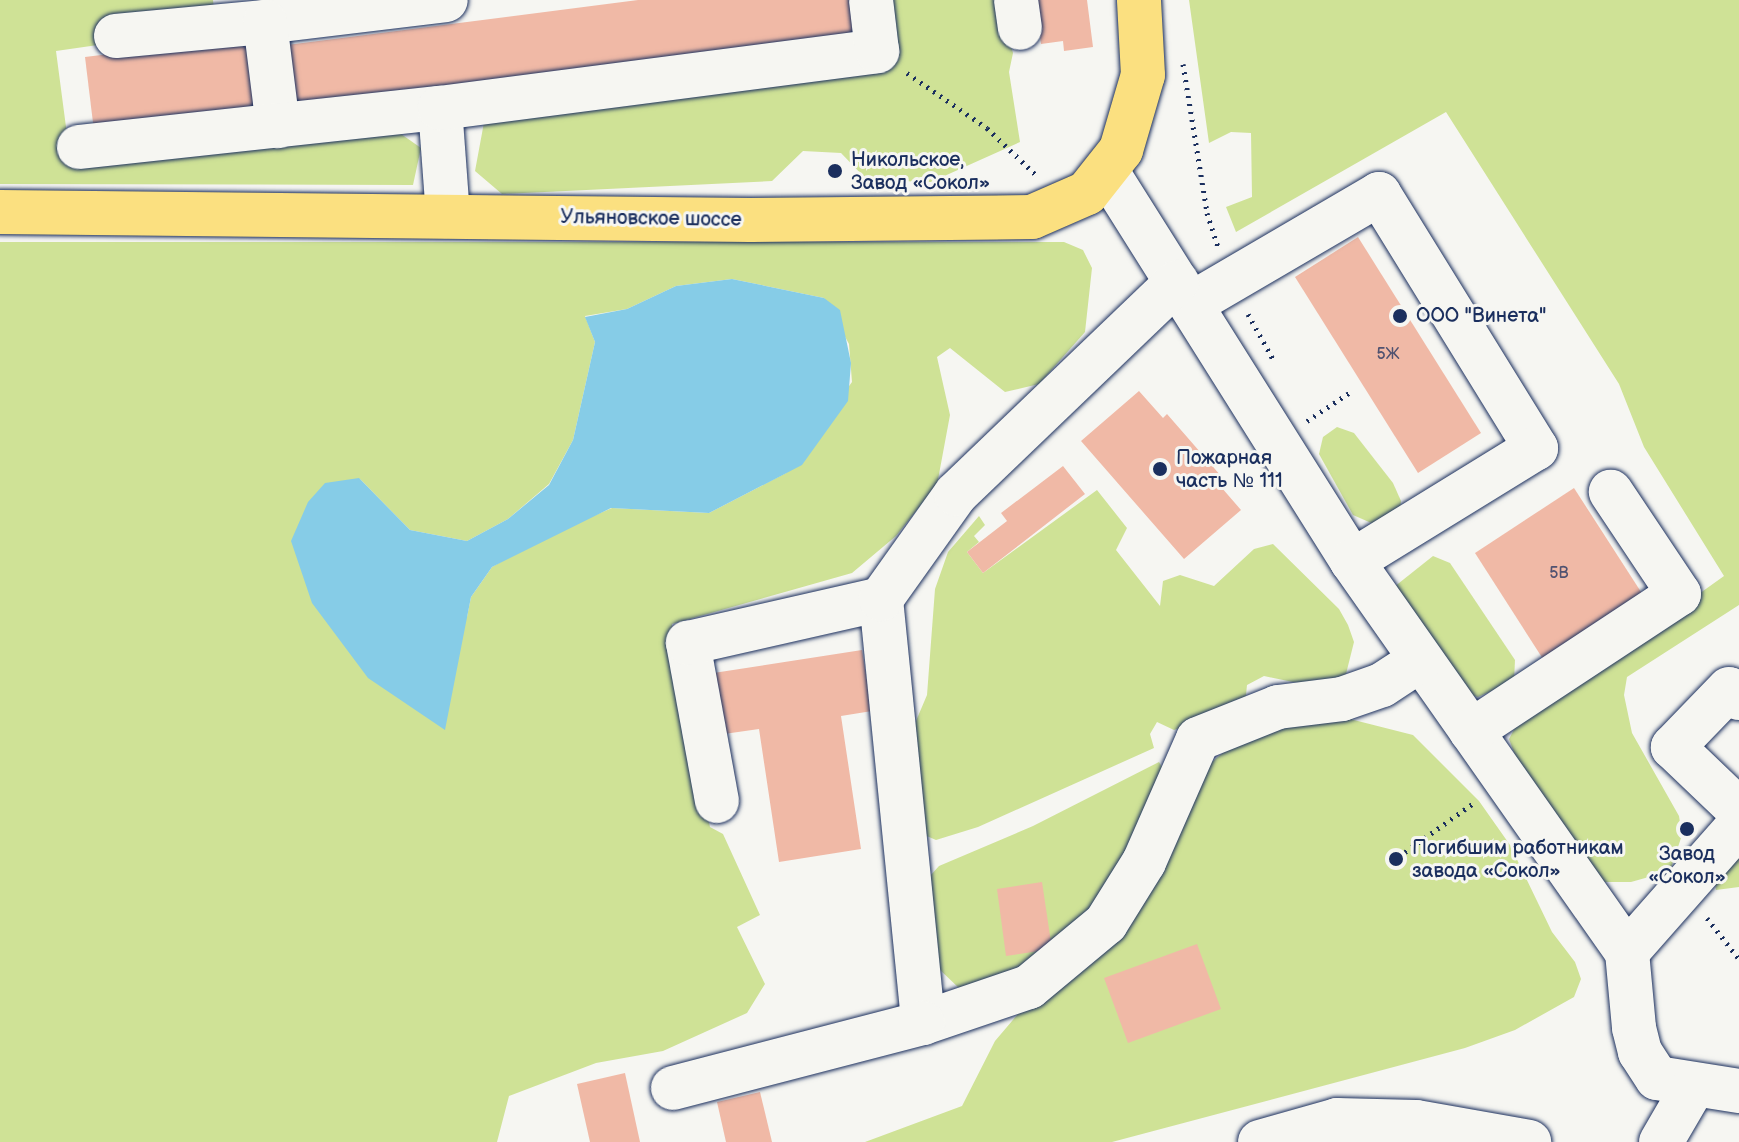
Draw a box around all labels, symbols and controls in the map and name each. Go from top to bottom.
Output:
place label: Никольское, Завод «Сокол» [851,148,990,195]
marker: Никольское, Завод «Сокол» [826,162,844,180]
street label: Ульяновское шоссе [560,205,742,233]
place label: ООО "Винета" [1416,304,1546,328]
marker: ООО "Винета" [1391,307,1409,325]
house number: 5Ж [1376,345,1400,365]
place label: Пожарная часть № 111 [1176,446,1283,493]
marker: Пожарная часть № 111 [1151,460,1169,478]
house number: 5В [1549,564,1569,584]
marker: Завод «Сокол» [1678,820,1696,838]
place label: Погибшим работникам завода «Сокол» [1412,836,1624,883]
place label: Завод «Сокол» [1648,842,1726,889]
marker: Погибшим работникам завода «Сокол» [1387,850,1405,868]

